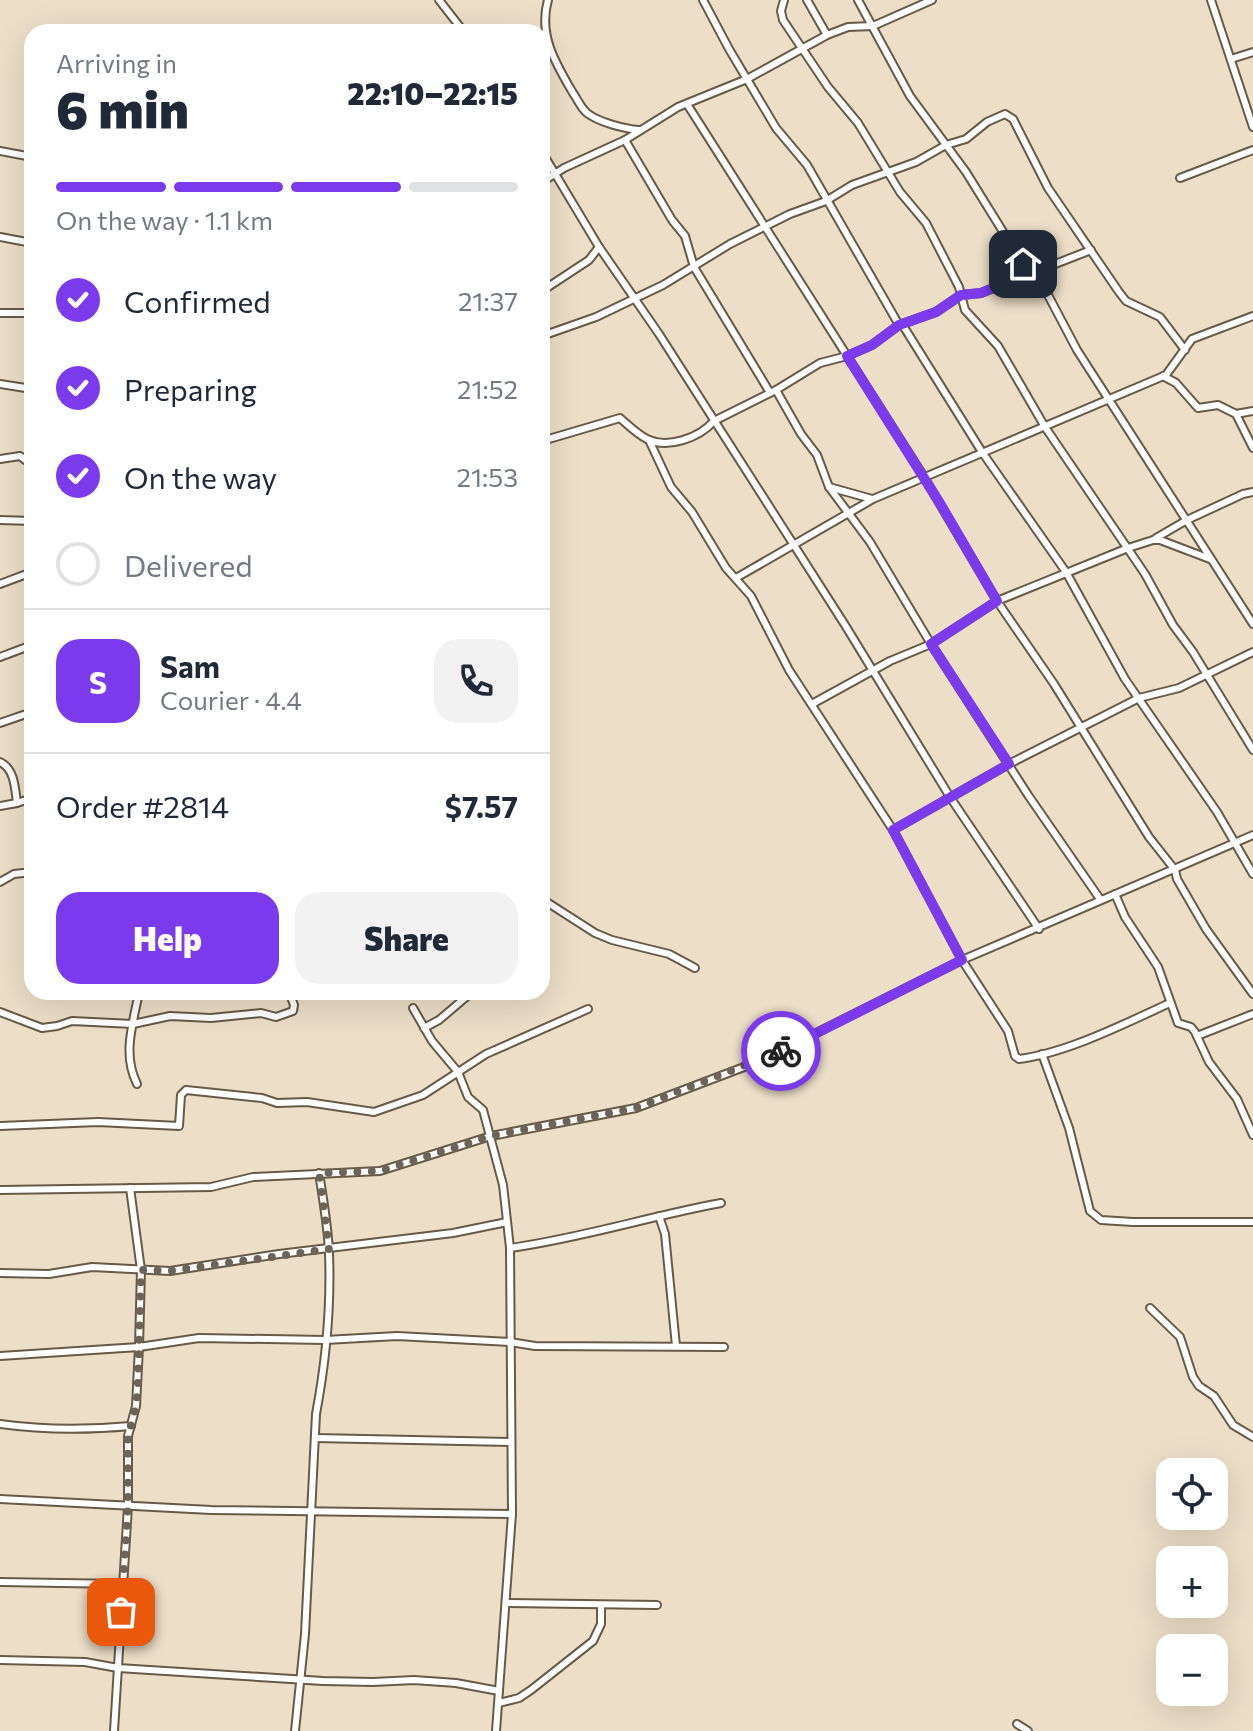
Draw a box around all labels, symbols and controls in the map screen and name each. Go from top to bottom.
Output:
text: Arriving in [56,47,177,78]
text: 22:10–22:15 [347,74,518,111]
text: 6 min [56,76,189,140]
text: On the way · 1.1 km [56,204,273,235]
pin [989,230,1057,298]
icon: home [1001,242,1045,286]
icon: check [56,278,100,322]
text: Confirmed [124,282,271,319]
text: 21:37 [458,285,518,316]
icon: check [56,366,100,410]
text: Preparing [124,370,257,407]
text: 21:52 [457,373,518,404]
icon: check [56,454,100,498]
text: On the way [124,458,277,495]
text: 21:53 [457,461,518,492]
text: Delivered [124,546,253,583]
button: phone [434,639,518,723]
text: Sam [160,647,220,684]
text: S [89,663,107,700]
text: Courier · 4.4 [160,684,302,715]
text: Order #2814 [56,787,229,824]
text: $7.57 [445,787,518,824]
button: Help [56,892,279,984]
button: Share [295,892,518,984]
courier [741,1011,821,1091]
icon: bike [759,1029,803,1073]
map controls [1156,1458,1228,1706]
button: locate [1156,1458,1228,1530]
button: + [1156,1546,1228,1618]
pin [87,1578,155,1646]
icon: bag [99,1590,143,1634]
button: − [1156,1634,1228,1706]

